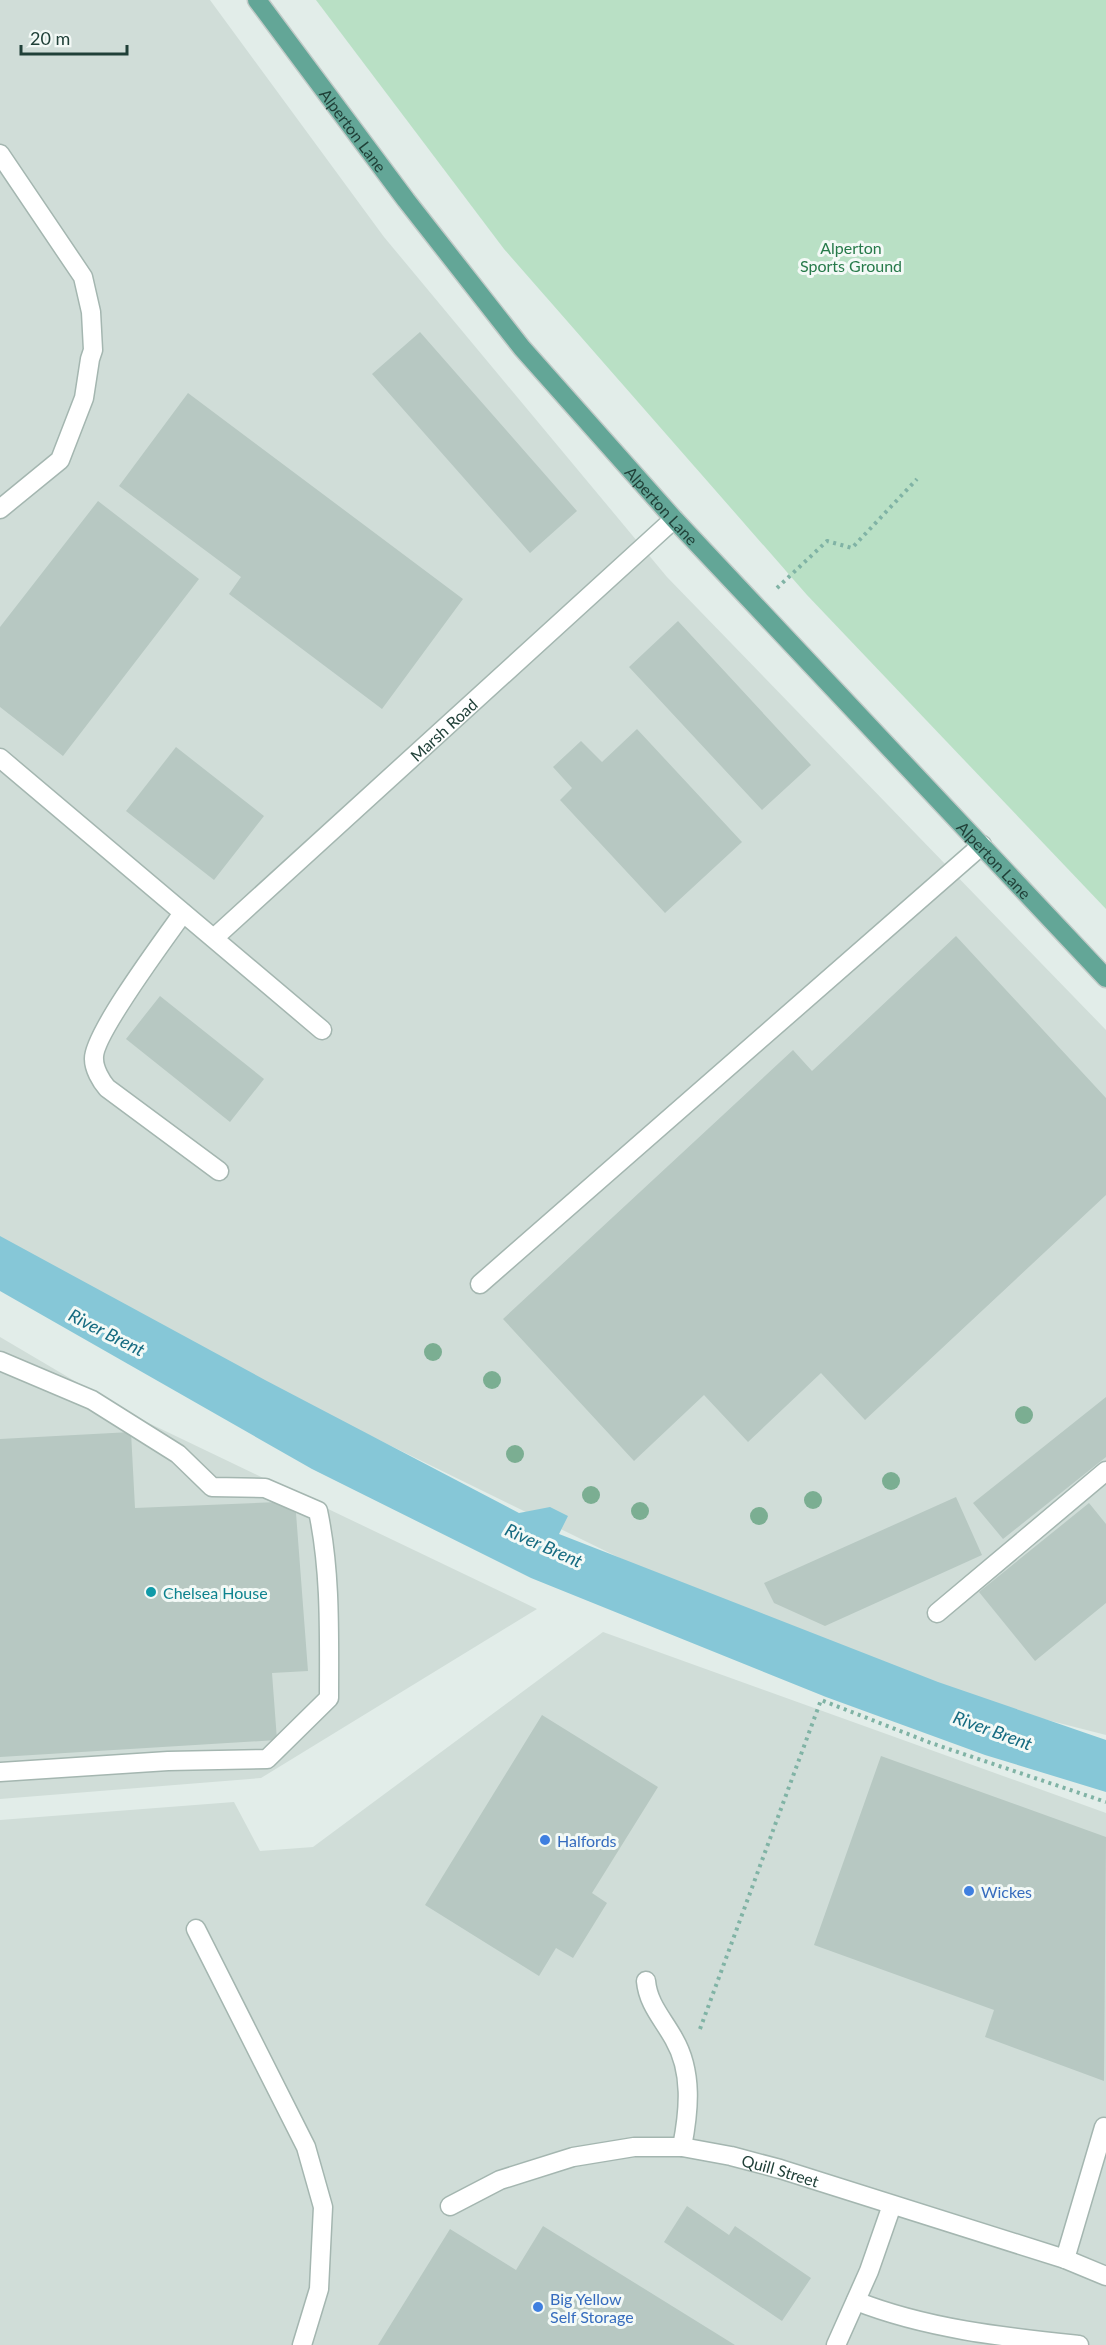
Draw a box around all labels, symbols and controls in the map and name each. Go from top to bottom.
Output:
scale bar [21,18,128,56]
text: 20 m [30,27,70,49]
street label: Alperton Lane [317,84,391,175]
park label: Alperton Sports Ground [800,238,902,275]
street label: Alperton Lane [622,462,702,548]
street label: Marsh Road [406,694,481,765]
street label: Alperton Lane [954,817,1036,902]
water label: River Brent [65,1303,149,1361]
water label: River Brent [502,1518,587,1572]
place label: Chelsea House [163,1583,268,1602]
marker: Chelsea House [144,1585,158,1599]
water label: River Brent [950,1706,1036,1755]
place label: Halfords [557,1831,617,1850]
marker: Halfords [538,1833,552,1847]
place label: Wickes [981,1882,1032,1901]
marker: Wickes [962,1884,976,1898]
street label: Quill Street [740,2150,822,2190]
place label: Big Yellow Self Storage [550,2289,634,2326]
marker: Big Yellow Self Storage [531,2300,545,2314]

